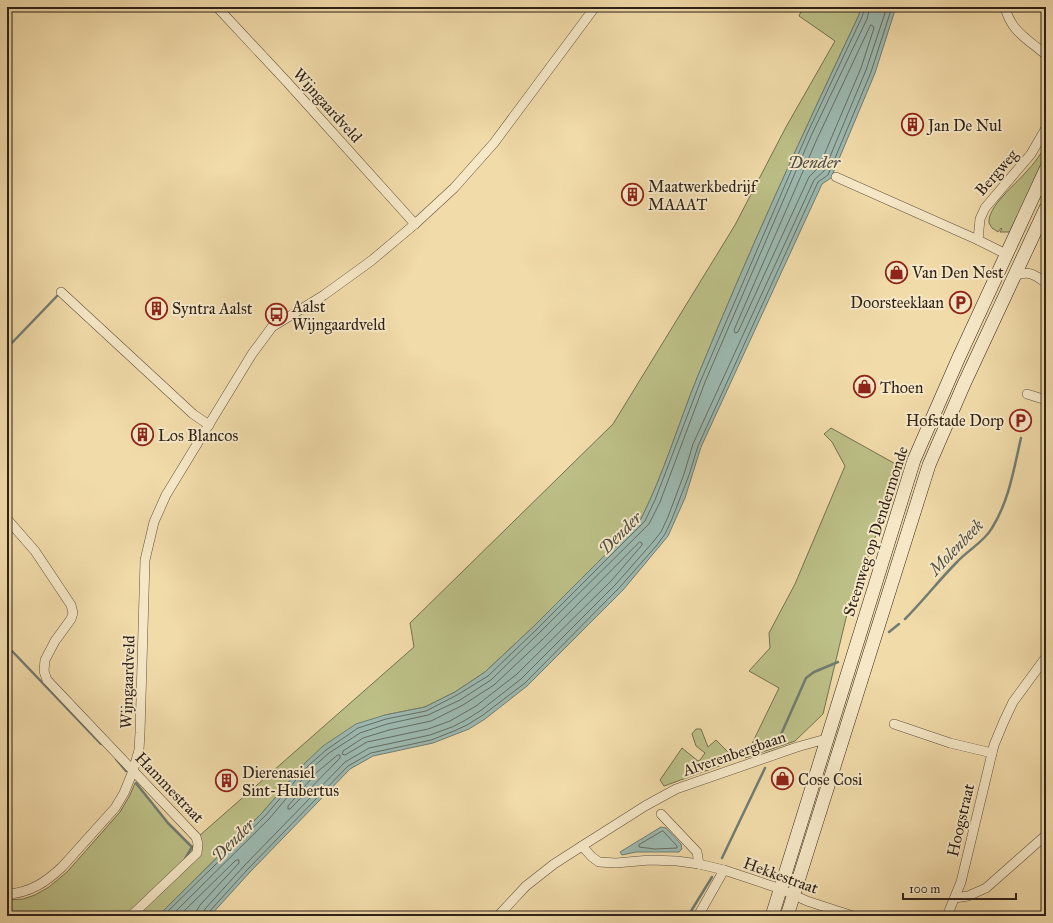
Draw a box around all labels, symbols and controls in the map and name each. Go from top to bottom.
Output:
street label: Wijngaardveld [289,64,366,147]
building icon: Jan De Nul [900,112,926,138]
place label: Jan De Nul [926,116,1003,136]
street label: Bergweg [971,145,1023,200]
water label: Dender [788,152,841,173]
place label: Maatwerkbedrijf MAAAT [648,177,759,214]
building icon: Maatwerkbedrijf MAAAT [619,182,645,208]
shop icon: Van Den Nest [883,259,909,285]
place label: Van Den Nest [911,263,1004,282]
parking icon: Doorsteeklaan [947,289,973,315]
place label: Doorsteeklaan [850,293,944,312]
building icon: Syntra Aalst [144,295,170,321]
place label: Aalst Wijngaardveld [291,297,385,335]
place label: Syntra Aalst [172,299,253,318]
bus stop icon: Aalst Wijngaardveld [264,302,290,328]
shop icon: Thoen [851,374,877,400]
place label: Thoen [880,378,924,397]
parking icon: Hofstade Dorp [1007,407,1033,433]
place label: Hofstade Dorp [906,411,1004,430]
building icon: Los Blancos [129,422,155,448]
place label: Los Blancos [158,426,239,445]
street label: Steenweg op Dendermonde [839,443,913,619]
water label: Dender [595,507,647,559]
water label: Molenbeek [923,515,988,581]
street label: Wijngaardveld [116,635,140,729]
street label: Alverenbergbaan [679,727,789,781]
street label: Hammestraat [131,748,208,827]
place label: Dierenasiel Sint-Hubertus [242,763,339,800]
shop icon: Cose Cosi [770,766,796,792]
building icon: Dierenasiel Sint-Hubertus [214,768,240,794]
place label: Cose Cosi [798,770,863,789]
street label: Hoogstraat [943,782,979,859]
water label: Dender [208,814,260,866]
street label: Hekkestraat [741,853,821,898]
scale bar [903,875,1016,901]
text: 100 m [909,882,940,896]

